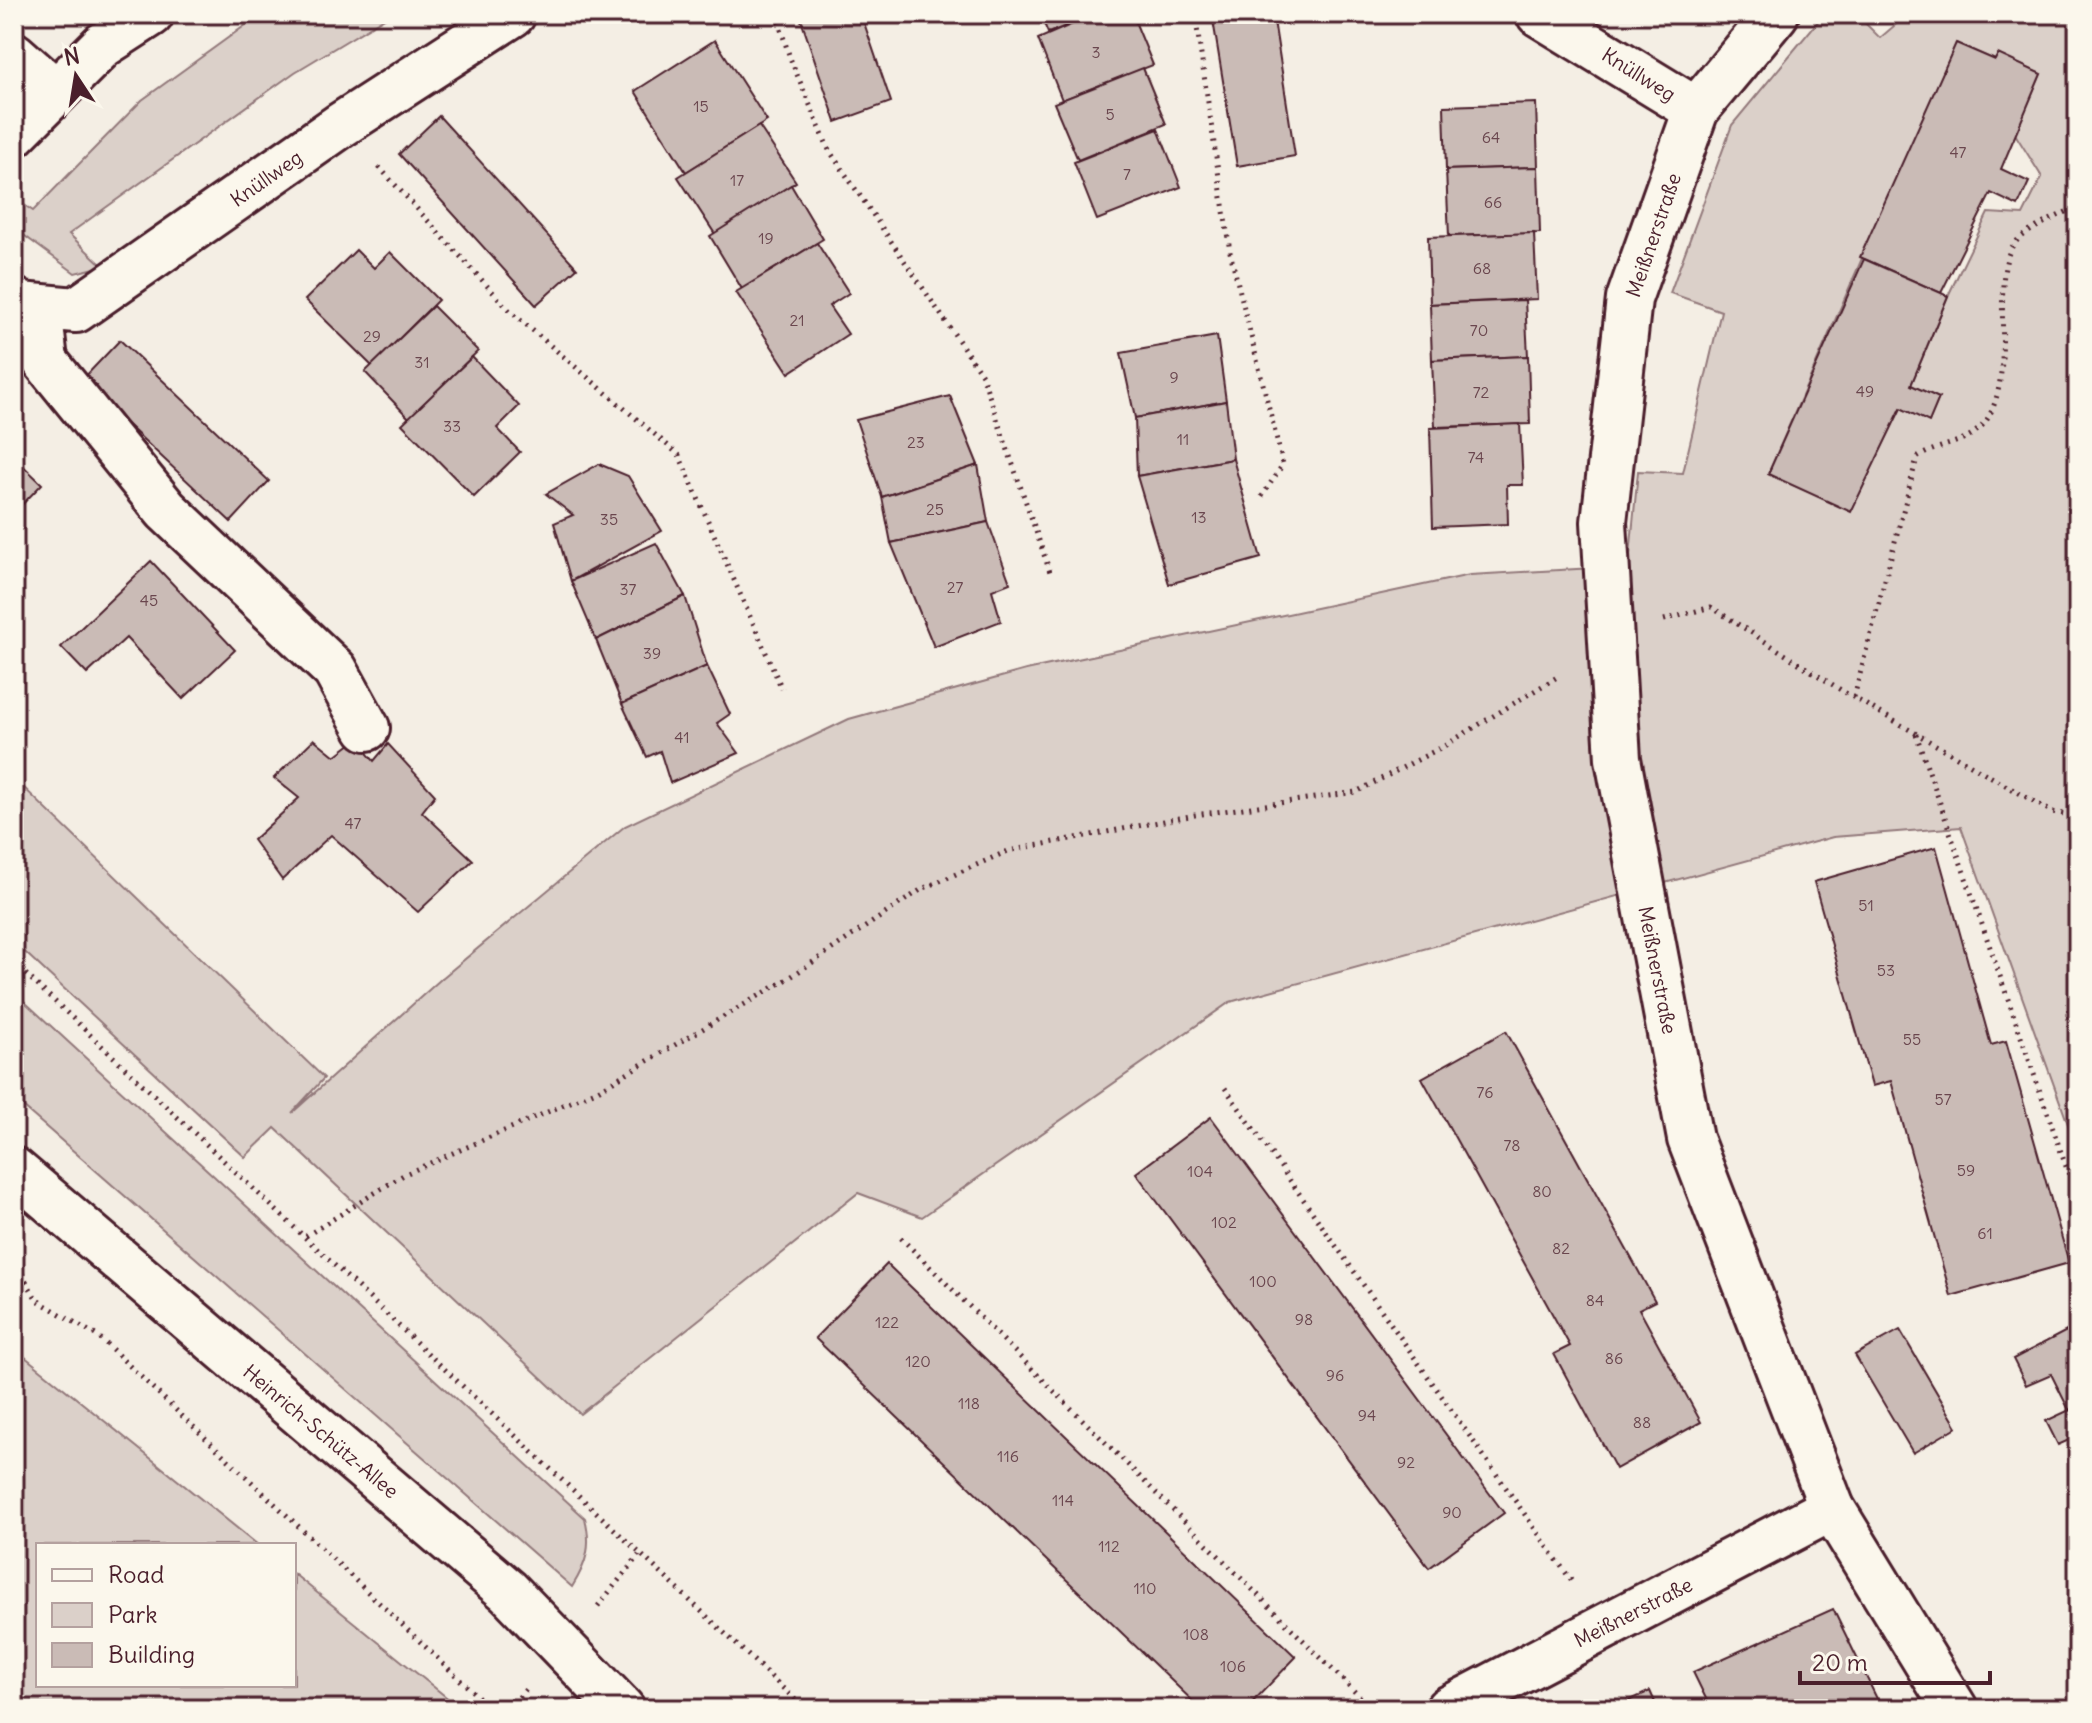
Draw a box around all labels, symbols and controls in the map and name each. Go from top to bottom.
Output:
north arrow [36,36,116,116]
text: N [61,41,82,72]
house number: 3 [1091,42,1101,62]
street label: Knüllweg [1598,42,1680,106]
house number: 15 [693,96,709,116]
house number: 5 [1105,104,1115,124]
house number: 64 [1482,127,1500,147]
house number: 47 [1950,142,1967,162]
street label: Knüllweg [225,144,307,212]
house number: 7 [1123,164,1131,184]
house number: 17 [730,170,744,190]
street label: Meißnerstraße [1620,170,1686,300]
house number: 66 [1484,192,1502,212]
house number: 19 [758,228,774,248]
house number: 68 [1473,258,1491,278]
house number: 21 [789,310,805,330]
house number: 70 [1470,320,1488,340]
house number: 29 [363,326,381,346]
house number: 31 [414,352,430,372]
house number: 9 [1169,367,1179,387]
house number: 49 [1856,381,1874,401]
house number: 72 [1473,382,1490,402]
house number: 33 [443,416,461,436]
house number: 11 [1177,429,1189,449]
house number: 23 [907,432,925,452]
house number: 74 [1468,447,1484,467]
house number: 25 [926,499,944,519]
house number: 13 [1191,507,1207,527]
house number: 35 [600,509,618,529]
house number: 27 [947,577,963,597]
house number: 37 [620,579,637,599]
house number: 45 [140,590,158,610]
house number: 39 [643,643,661,663]
house number: 41 [674,727,690,747]
house number: 47 [345,813,362,833]
house number: 51 [1858,895,1874,915]
street label: Meißnerstraße [1633,904,1683,1036]
house number: 53 [1877,960,1895,980]
house number: 55 [1903,1029,1921,1049]
house number: 76 [1477,1082,1493,1102]
house number: 57 [1934,1089,1952,1109]
house number: 78 [1503,1135,1521,1155]
house number: 59 [1957,1160,1975,1180]
house number: 104 [1187,1161,1213,1181]
house number: 80 [1532,1181,1552,1201]
house number: 102 [1211,1212,1237,1232]
house number: 61 [1977,1223,1993,1243]
house number: 82 [1552,1238,1570,1258]
house number: 100 [1249,1271,1277,1291]
house number: 84 [1586,1290,1604,1310]
house number: 98 [1295,1309,1313,1329]
house number: 122 [875,1312,899,1332]
house number: 86 [1605,1348,1623,1368]
house number: 120 [905,1351,931,1371]
street label: Heinrich-Schütz-Allee [238,1359,404,1503]
house number: 96 [1326,1365,1344,1385]
house number: 118 [958,1393,980,1413]
house number: 94 [1358,1405,1376,1425]
house number: 88 [1633,1412,1651,1432]
house number: 116 [997,1446,1019,1466]
house number: 92 [1397,1452,1415,1472]
house number: 114 [1052,1490,1074,1510]
house number: 90 [1442,1502,1462,1522]
house number: 112 [1098,1536,1120,1556]
legend [36,1543,296,1687]
text: Road [108,1559,164,1589]
street label: Meißnerstraße [1570,1571,1696,1653]
house number: 110 [1133,1578,1157,1598]
text: Park [108,1599,158,1629]
house number: 108 [1183,1624,1209,1644]
scale bar [1800,1635,1990,1685]
text: Building [108,1639,195,1669]
text: 20 m [1812,1647,1868,1677]
house number: 106 [1220,1656,1246,1676]

